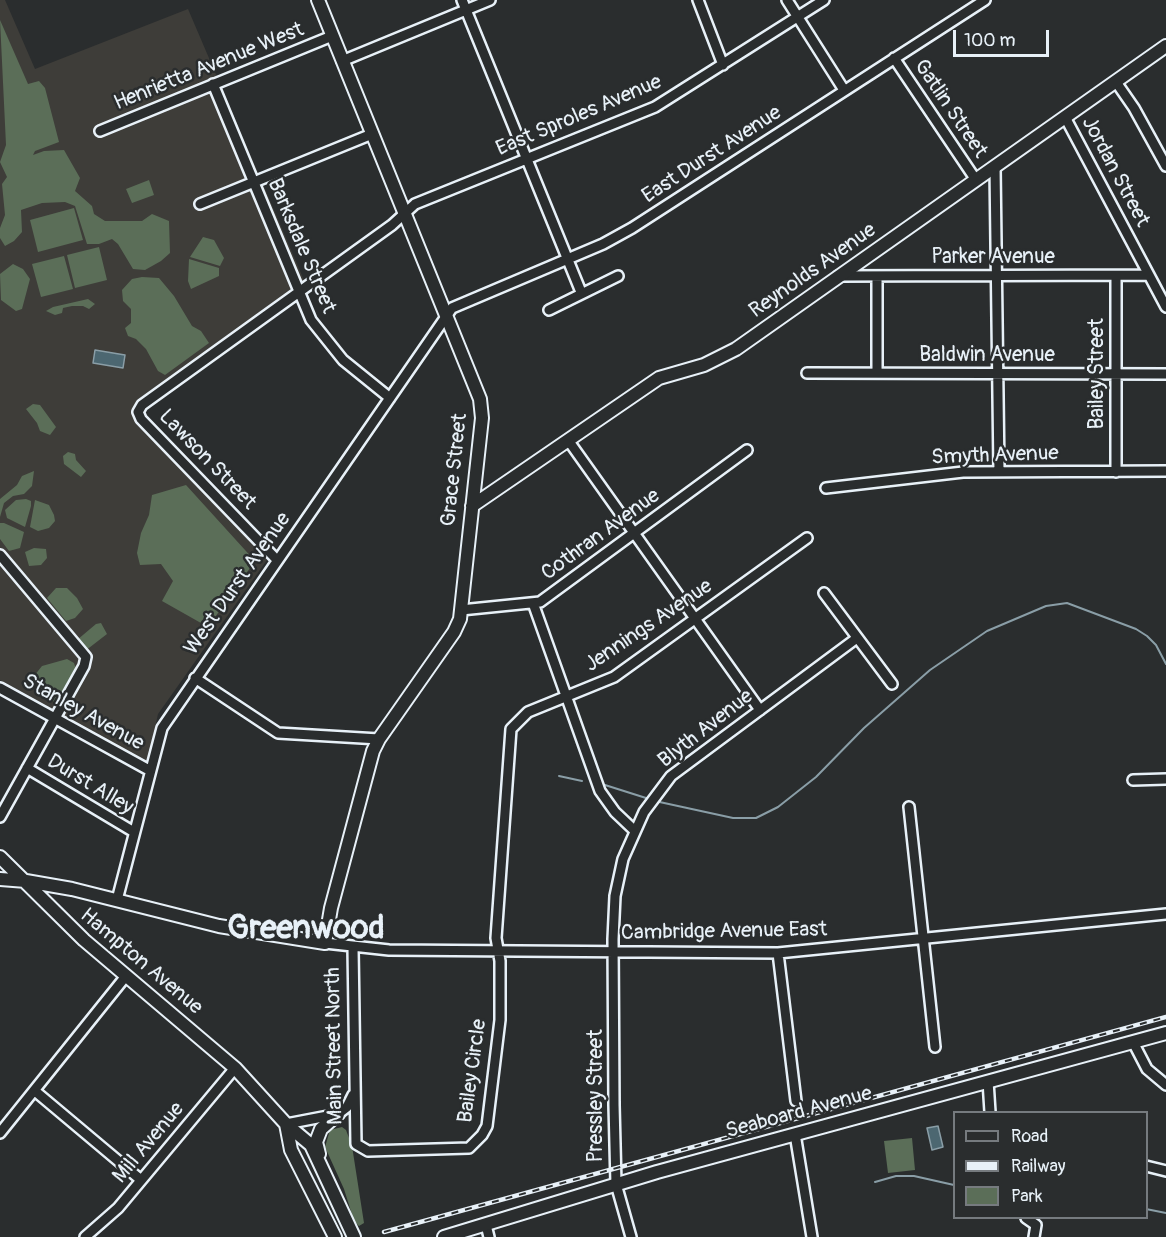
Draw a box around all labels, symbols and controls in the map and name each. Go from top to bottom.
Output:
street label: Henrietta Avenue West [110,17,308,117]
scale bar [956,18,1052,56]
text: 100 m [964,29,1016,52]
street label: Gatlin Street [908,55,992,163]
street label: East Sproles Avenue [492,70,666,162]
street label: East Durst Avenue [638,101,786,209]
street label: Jordan Street [1075,113,1155,231]
street label: Barksdale Street [261,175,341,317]
street label: Reynolds Avenue [745,218,881,324]
street label: Parker Avenue [931,245,1055,271]
street label: Bailey Street [1085,318,1111,430]
street label: Baldwin Avenue [919,343,1055,369]
street label: Lawson Street [153,405,261,515]
street label: Grace Street [437,412,473,528]
street label: Smyth Avenue [931,441,1059,471]
street label: Cothran Avenue [537,484,665,586]
street label: West Durst Avenue [179,508,297,660]
street label: Jennings Avenue [581,574,717,678]
street label: Stanley Avenue [18,669,148,757]
street label: Blyth Avenue [654,684,758,774]
street label: Durst Alley [42,749,138,821]
street label: Hampton Avenue [75,903,207,1021]
district label: Greenwood [227,910,385,950]
street label: Cambridge Avenue East [621,918,827,946]
street label: Main Street North [321,967,349,1125]
street label: Bailey Circle [453,1018,493,1124]
street label: Pressley Street [584,1029,610,1163]
street label: Seaboard Avenue [723,1081,875,1145]
street label: Mill Avenue [108,1097,190,1189]
legend [953,1111,1148,1219]
text: Road [1011,1125,1048,1148]
text: Railway [1011,1155,1066,1178]
text: Park [1011,1185,1043,1208]

